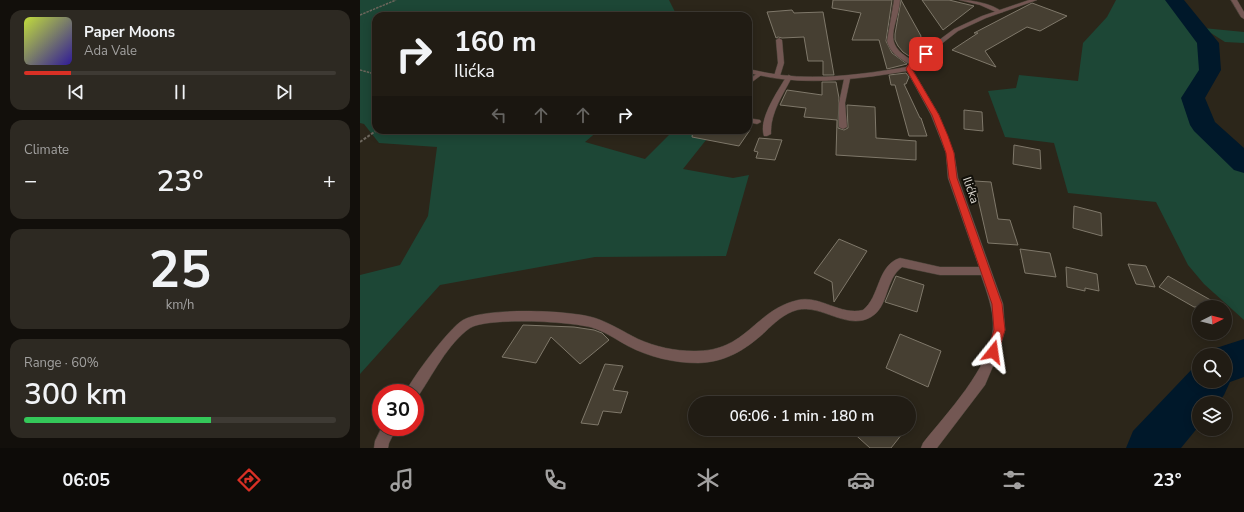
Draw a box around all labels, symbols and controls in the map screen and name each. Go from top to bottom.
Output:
text: Paper Moons [84,22,175,42]
text: 160 m [454,23,537,61]
icon: right [388,28,440,80]
pin [909,37,943,71]
text: Ada Vale [84,42,137,60]
icon: arrive [915,43,937,65]
text: Ilićka [454,59,495,83]
icon: previous [65,81,87,103]
icon: pause [169,81,191,103]
icon: next [273,81,295,103]
icon: left [488,104,510,126]
icon: ahead [530,104,552,126]
icon: ahead [572,104,594,126]
icon: right [614,104,636,126]
text: Climate [24,141,69,159]
text: 23° [156,161,204,202]
text: − [24,166,37,196]
text: + [323,166,336,196]
street label: Ilićka [959,175,983,205]
text: 25 [149,234,211,305]
text: km/h [166,296,194,314]
north arrow [1192,300,1232,340]
map controls [1192,300,1232,436]
position arrow [972,331,1014,373]
button: search [1192,348,1232,388]
text: Range · 60% [24,354,99,372]
text: 300 km [24,374,127,415]
speed limit sign: 30 [372,384,424,436]
button: layers [1192,396,1232,436]
text: 06:06 · 1 min · 180 m [730,406,874,426]
icon: directions [235,466,263,494]
icon: music [388,466,416,494]
icon: phone [541,466,569,494]
icon: climate [694,466,722,494]
icon: car [847,466,875,494]
icon: filters [1000,466,1028,494]
text: 06:05 [62,468,110,492]
text: 23° [1153,468,1181,492]

